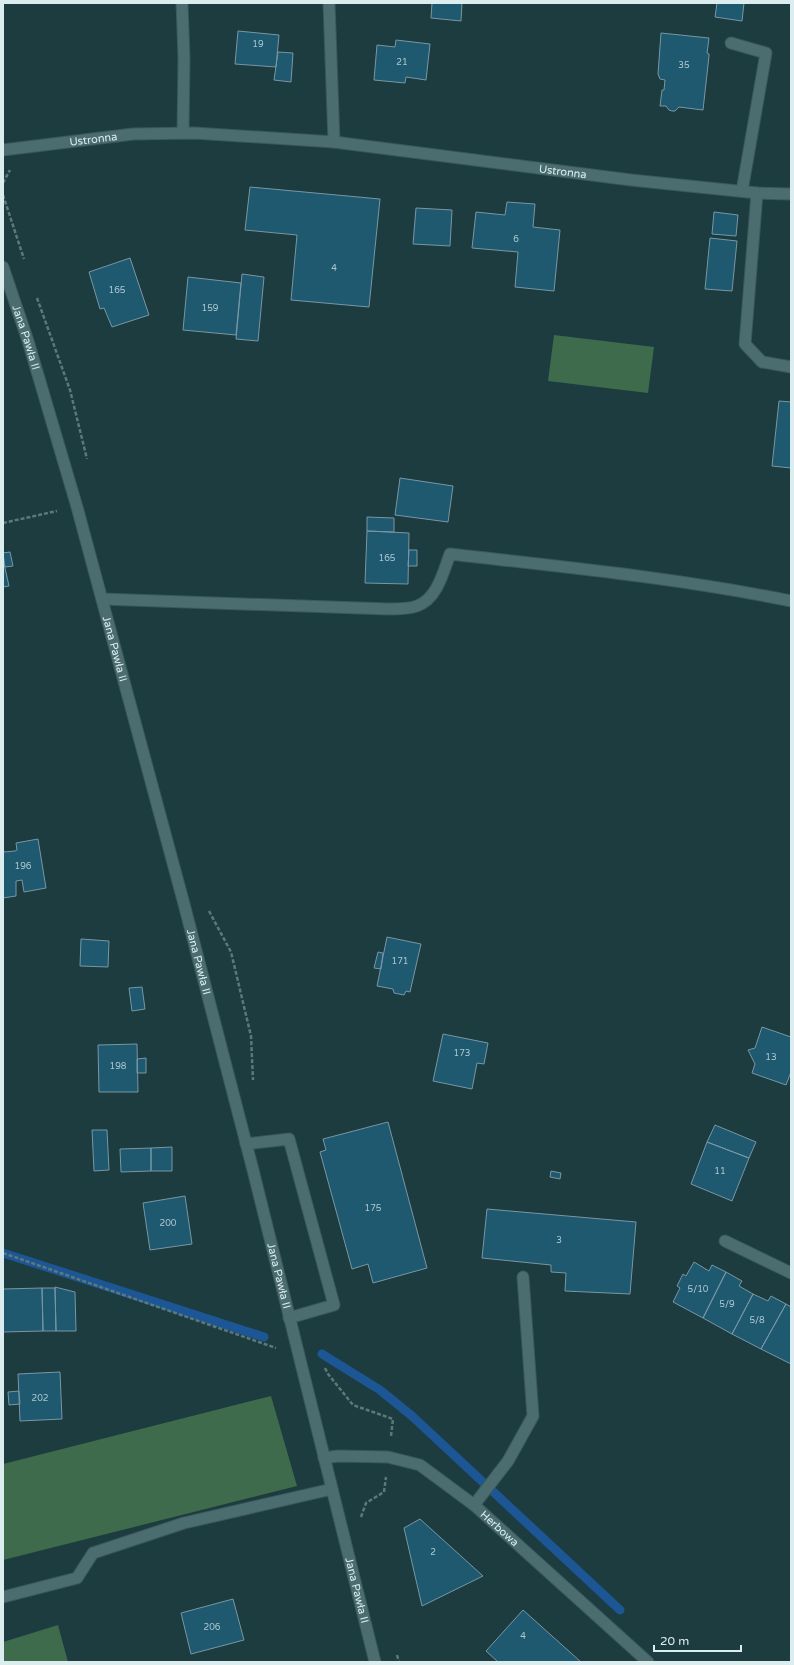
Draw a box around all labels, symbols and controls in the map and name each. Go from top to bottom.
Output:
house number: 19 [252,39,264,50]
house number: 21 [396,57,408,68]
house number: 35 [678,60,690,71]
street label: Ustronna [69,130,118,148]
street label: Ustronna [538,162,587,181]
house number: 6 [513,234,519,245]
house number: 4 [331,263,337,274]
house number: 165 [109,285,126,296]
street label: Jana Pawła II [10,303,43,371]
house number: 159 [202,303,219,314]
house number: 165 [379,553,396,564]
street label: Jana Pawła II [100,615,130,683]
house number: 196 [15,861,32,872]
street label: Jana Pawła II [184,928,214,996]
house number: 171 [392,956,408,967]
house number: 173 [454,1048,470,1059]
house number: 13 [765,1052,777,1063]
house number: 198 [110,1061,127,1072]
house number: 11 [714,1166,726,1177]
house number: 175 [365,1203,382,1214]
house number: 200 [160,1218,177,1229]
house number: 3 [556,1235,562,1246]
street label: Jana Pawła II [265,1241,294,1310]
house number: 5/10 [688,1284,709,1295]
house number: 5/9 [719,1299,735,1310]
house number: 5/8 [749,1315,765,1326]
house number: 202 [32,1393,48,1404]
street label: Herbowa [478,1508,522,1549]
house number: 2 [430,1547,436,1558]
street label: Jana Pawła II [343,1556,372,1624]
house number: 206 [204,1622,221,1633]
scale bar [654,1627,741,1653]
house number: 4 [520,1631,526,1642]
text: 20 m [660,1634,689,1648]

